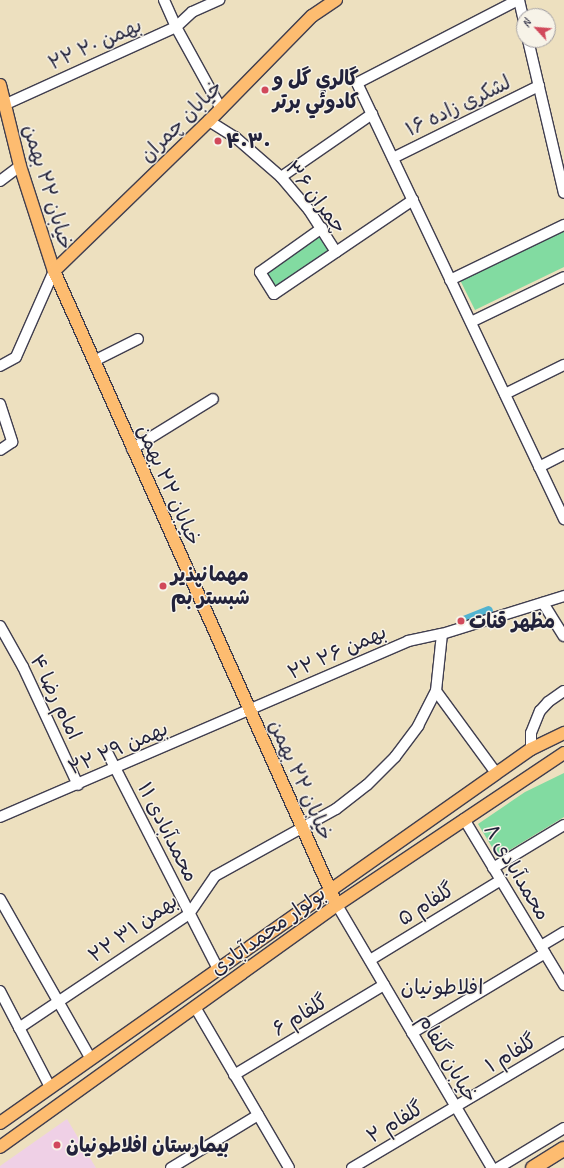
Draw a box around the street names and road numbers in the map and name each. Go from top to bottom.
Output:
street label: ۲۲ بهمن ۲۰ [45,13,145,75]
street label: لشکری زاده ١۶ [402,70,514,142]
street label: خیابان چمران [135,75,227,167]
street label: خیابان ۲۲ بهمن [18,122,78,252]
street label: چمران ۳۶ [280,156,352,238]
street label: خیابان ۲۲ بهمن [132,421,206,549]
street label: ۲۲ بهمن ۲۶ [284,620,390,684]
street label: امام رضا ۴ [25,651,87,743]
street label: ۲۲ بهمن ۲۹ [65,716,171,780]
street label: خیابان ۲۲ بهمن [264,716,338,844]
street label: محمدآبادی ۱۱ [133,778,203,886]
street label: محمدآبادی ۸ [479,819,555,925]
street label: گلفام ۵ [393,877,459,931]
street label: بولوار محمدآبادی [206,881,330,981]
street label: ۲۲ بهمن ۳۱ [84,889,182,967]
street label: گلفام ۶ [268,989,332,1041]
street label: خیابان گلفام [413,1010,483,1106]
street label: گلفام ۱ [481,1028,541,1078]
street label: گلفام ۲ [362,1096,428,1148]

